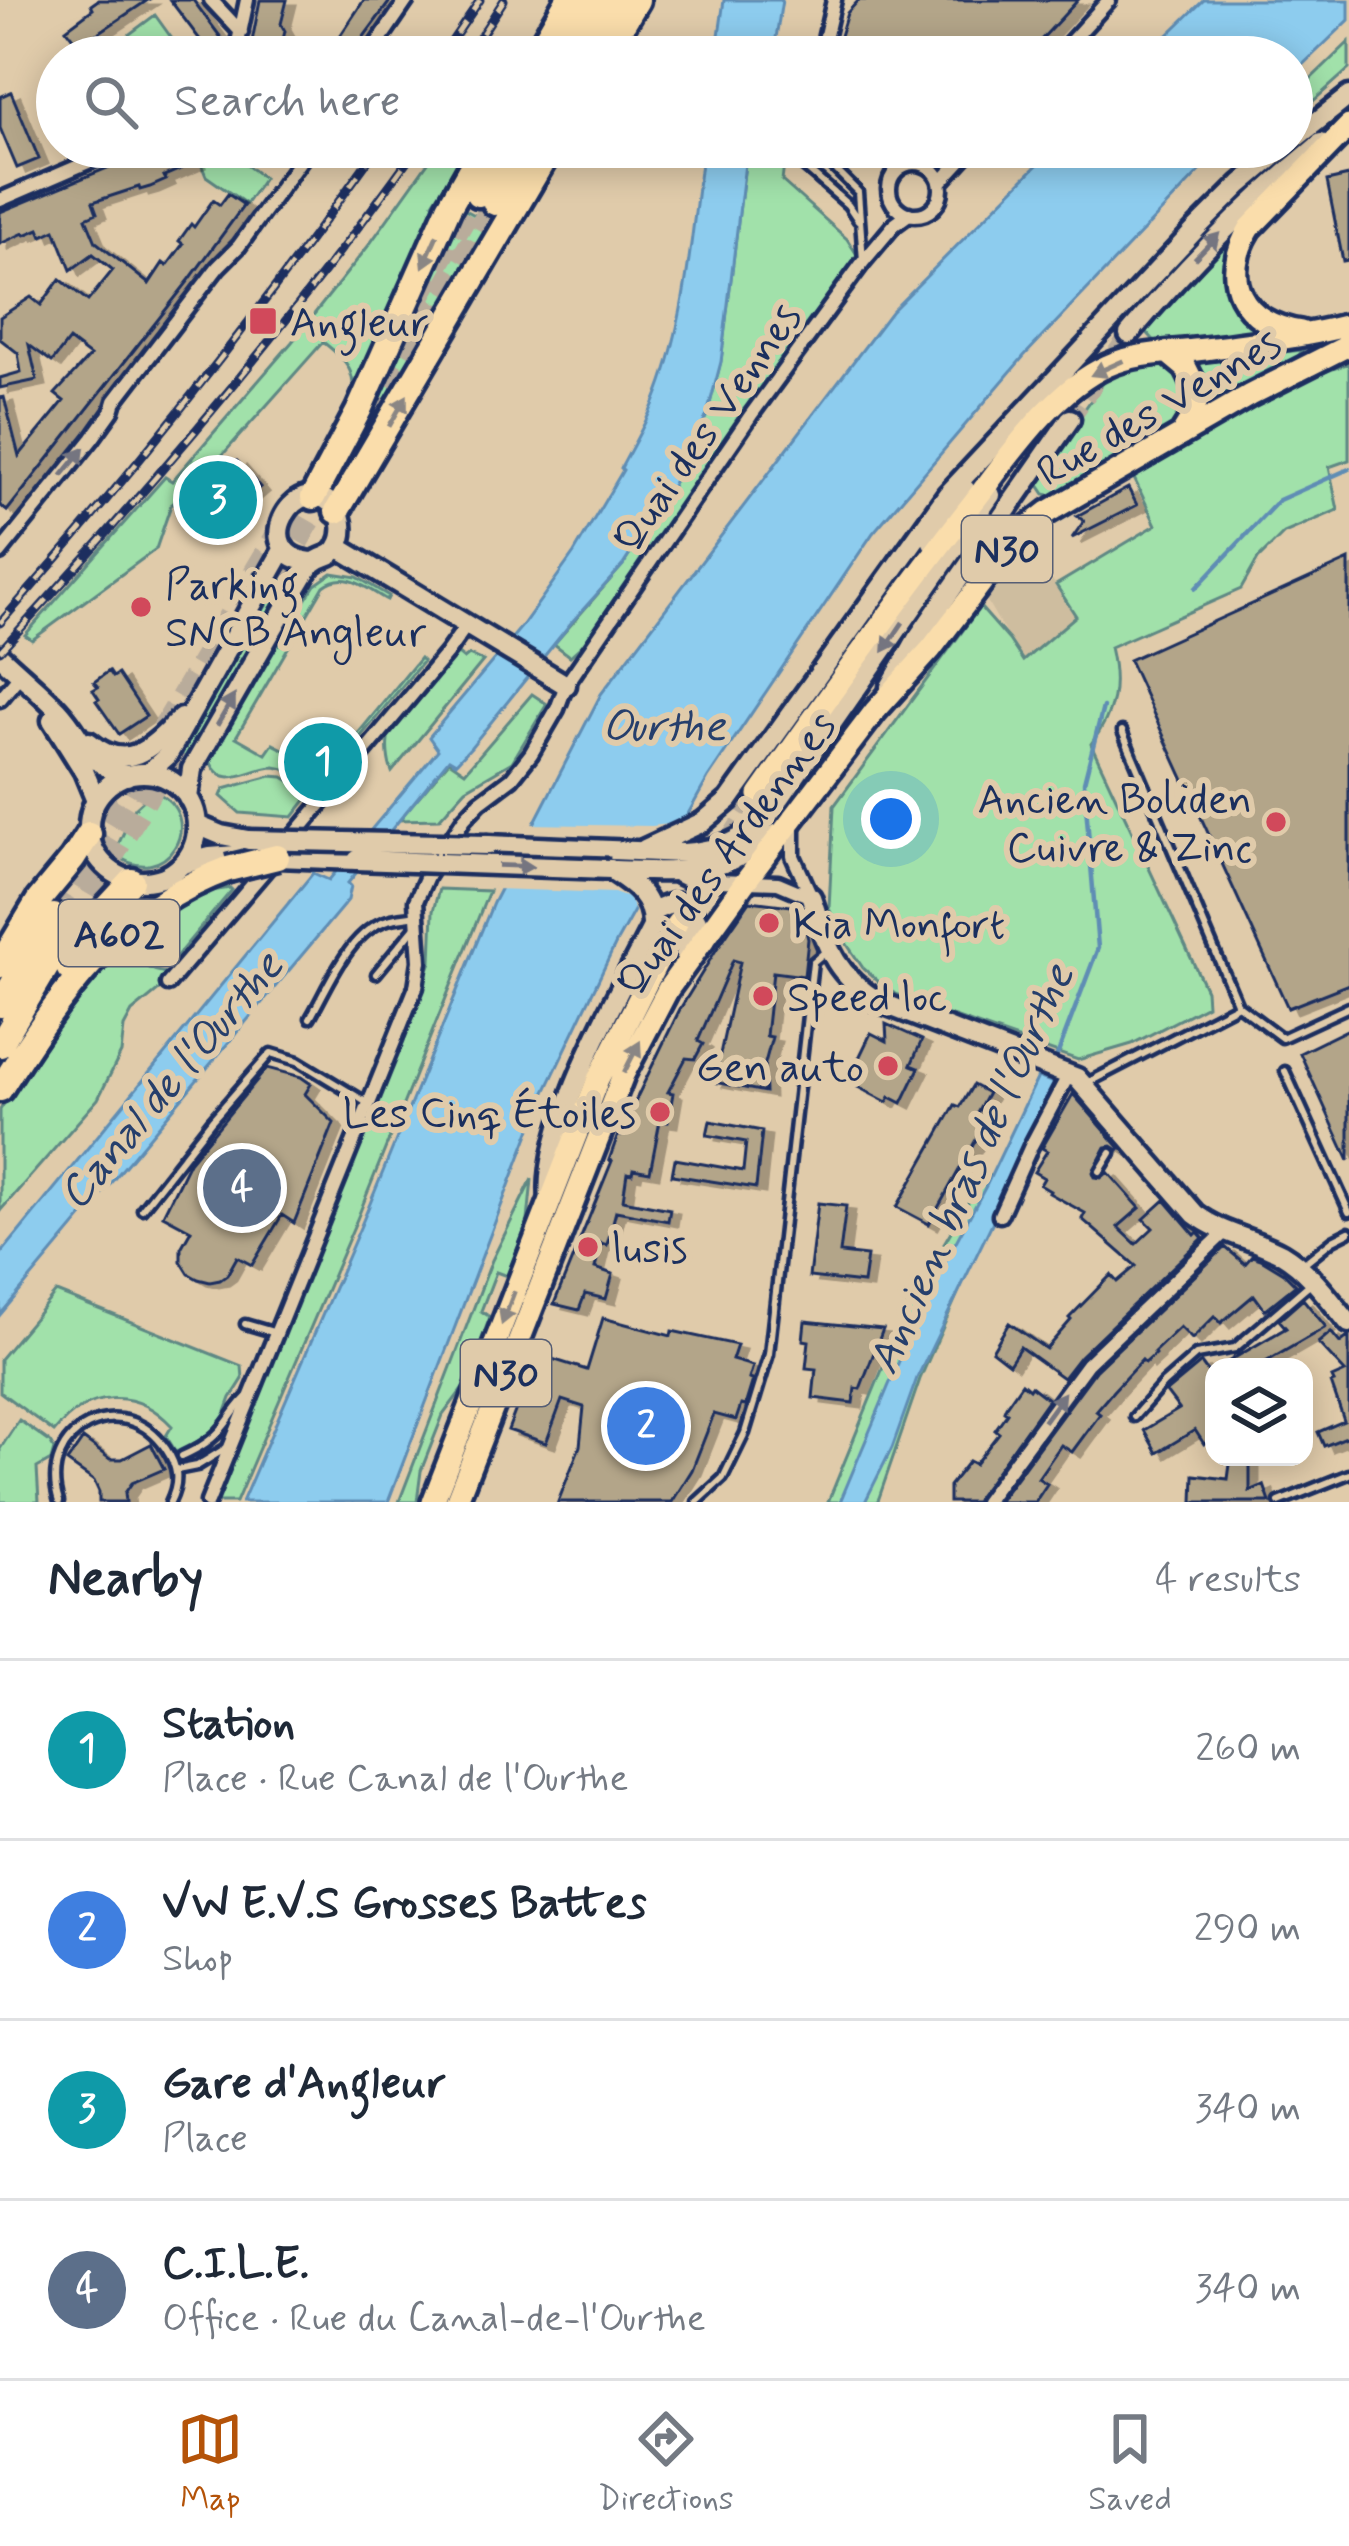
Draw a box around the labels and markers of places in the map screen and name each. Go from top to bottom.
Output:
place label: Angleur [290,297,429,356]
marker: Angleur [247,305,279,337]
pin: 3 [179,455,257,545]
place label: Parking SNCB Angleur [165,559,427,665]
marker: Parking SNCB Angleur [128,594,154,620]
pin: 1 [284,717,362,807]
place label: Ancien Boliden Cuivre & Zinc [978,774,1252,877]
marker: Ancien Boliden Cuivre & Zinc [1263,809,1289,835]
place label: Kia Monfort [793,899,1005,957]
marker: Kia Monfort [756,910,782,936]
place label: Speed loc [787,972,947,1027]
marker: Speed loc [750,983,776,1009]
place label: Gen auto [696,1042,864,1097]
marker: Gen auto [875,1053,901,1079]
place label: Les Cinq Étoiles [343,1087,636,1143]
marker: Les Cinq Étoiles [647,1099,673,1125]
pin: 4 [203,1143,281,1233]
place label: lusis [612,1223,688,1278]
marker: lusis [575,1234,601,1260]
pin: 2 [607,1381,685,1471]

